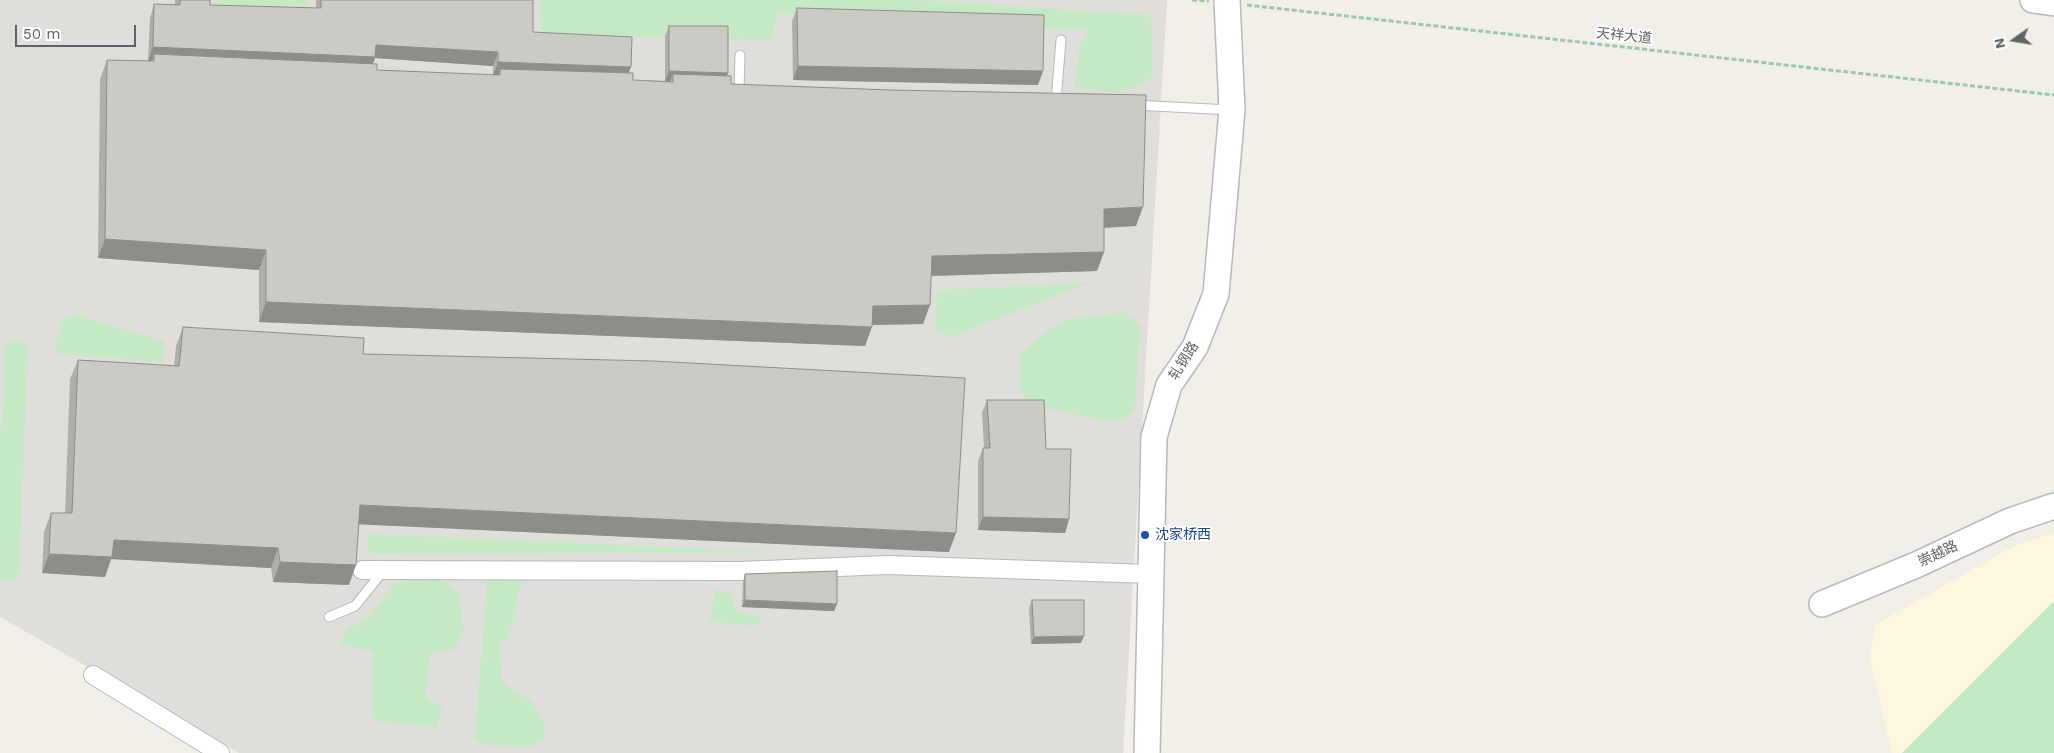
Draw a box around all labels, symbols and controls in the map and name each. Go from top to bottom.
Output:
scale bar [18,15,139,47]
north arrow [1989,15,2039,65]
text: 50 m [23,25,60,43]
street label: 天祥大道 [1595,25,1653,47]
text: N [1990,37,2008,50]
street label: 轧钢路 [1166,339,1202,383]
place label: 沈家桥西 [1155,527,1211,543]
marker: 沈家桥西 [1139,529,1151,541]
street label: 崇越路 [1915,538,1961,570]

